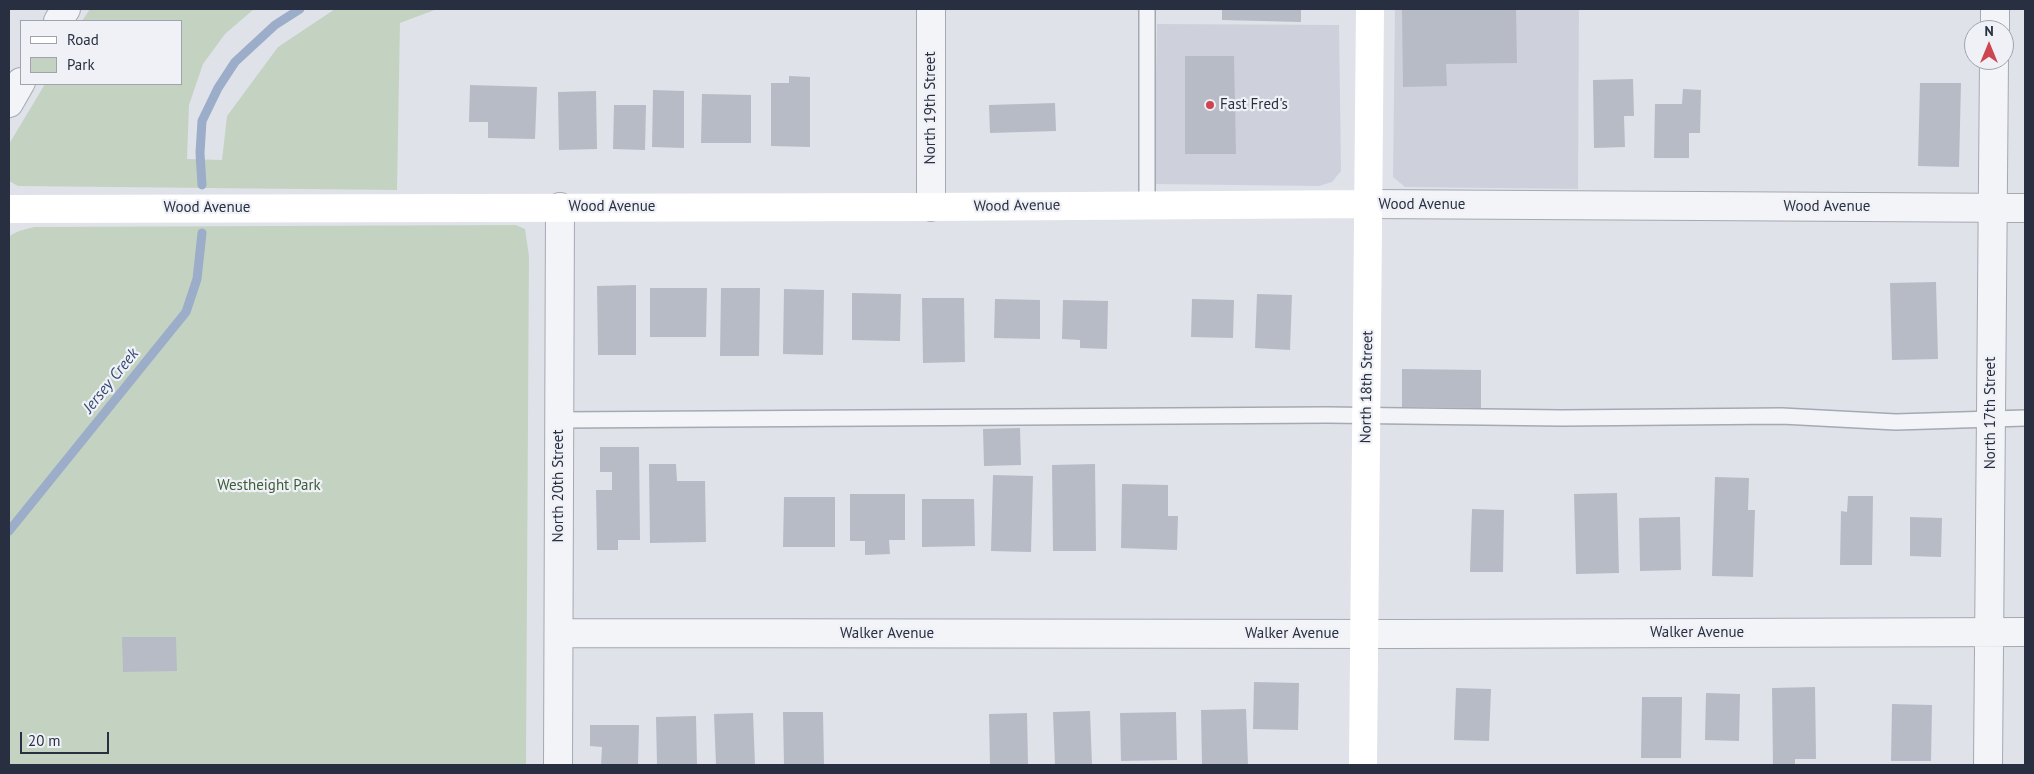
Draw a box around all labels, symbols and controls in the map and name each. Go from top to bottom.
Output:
legend [20,20,182,85]
north arrow [1964,20,2014,70]
text: N [1984,22,1994,40]
text: Road [67,30,99,49]
street label: North 19th Street [922,52,940,164]
text: Park [67,55,95,74]
place label: Fast Fred's [1220,96,1288,114]
marker: Fast Fred's [1204,99,1216,111]
street label: Wood Avenue [973,196,1061,216]
street label: Wood Avenue [1379,196,1465,214]
street label: Wood Avenue [569,198,655,216]
street label: Wood Avenue [1784,198,1870,216]
street label: Wood Avenue [164,199,250,217]
street label: North 18th Street [1357,330,1377,444]
water label: Jersey Creek [79,345,143,417]
street label: North 17th Street [1982,357,2000,469]
street label: North 20th Street [550,430,568,542]
park label: Westheight Park [217,477,321,495]
street label: Walker Avenue [1650,624,1744,642]
street label: Walker Avenue [840,625,934,643]
street label: Walker Avenue [1245,625,1339,643]
scale bar [22,722,111,754]
text: 20 m [28,731,61,750]

